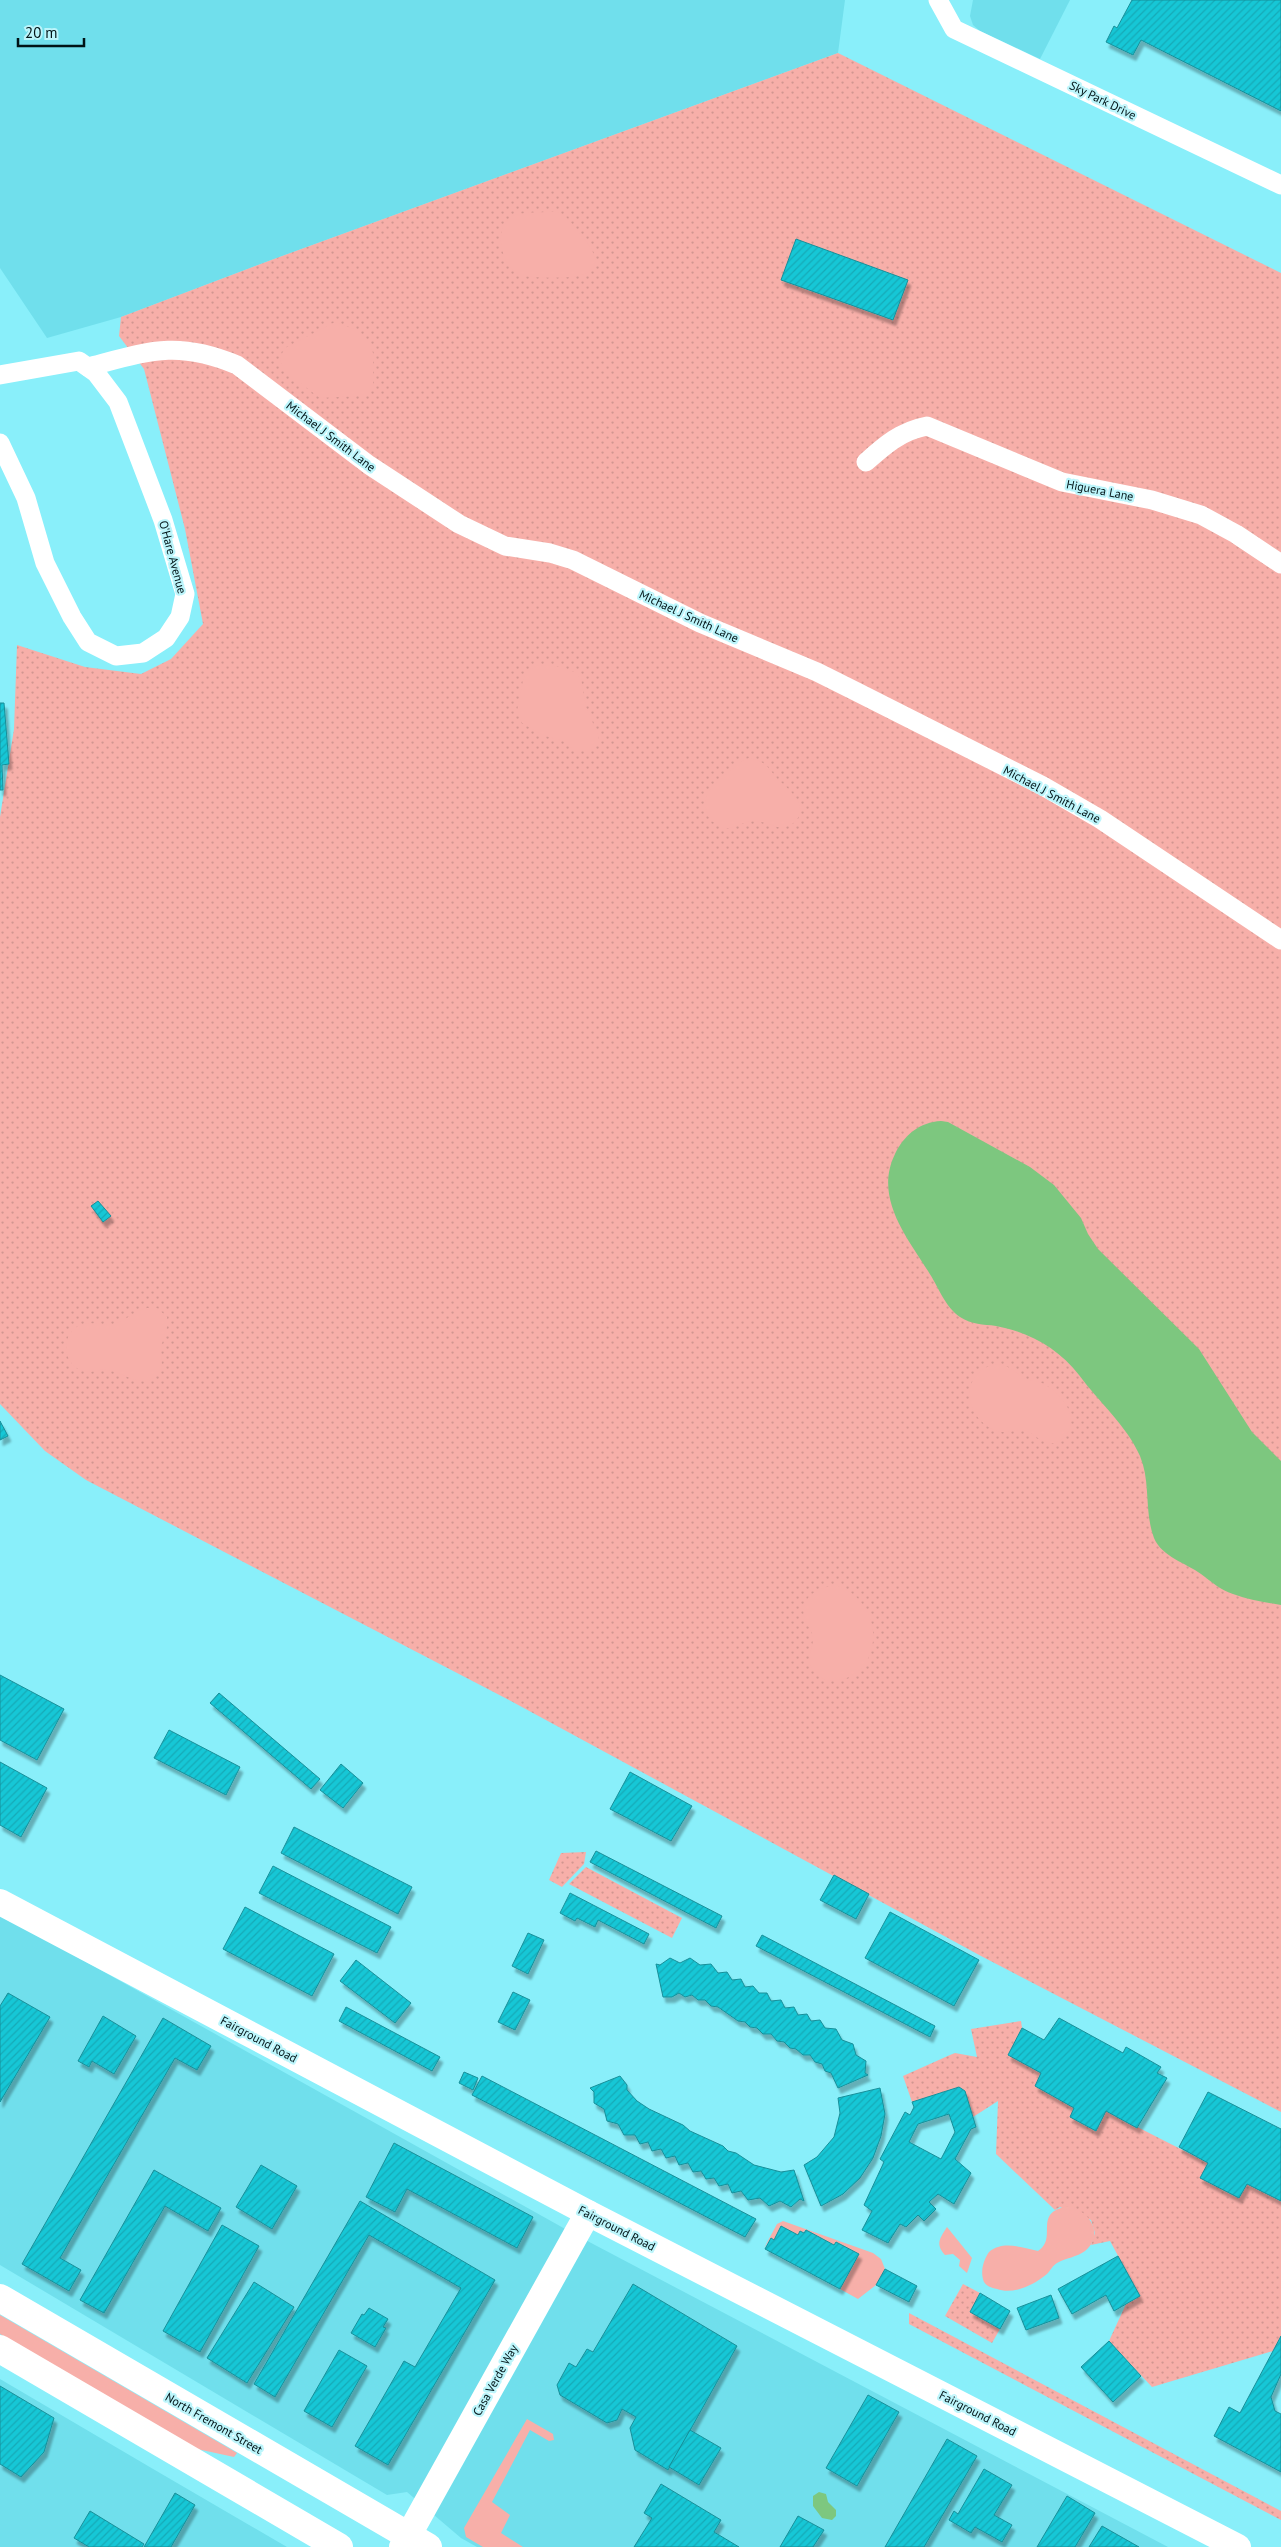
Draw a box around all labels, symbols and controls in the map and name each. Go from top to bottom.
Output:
scale bar [18,15,84,47]
text: 20 m [25,23,58,42]
street label: Sky Park Drive [1067,77,1139,123]
street label: Michael J Smith Lane [283,398,379,474]
street label: Higuera Lane [1065,476,1135,504]
street label: O'Hare Avenue [156,519,190,595]
street label: Michael J Smith Lane [637,586,741,646]
street label: Michael J Smith Lane [1001,762,1103,826]
street label: Fairground Road [218,2013,300,2065]
street label: Fairground Road [576,2202,658,2254]
street label: Casa Verde Way [469,2341,521,2418]
street label: Fairground Road [937,2387,1019,2439]
street label: North Fremont Street [163,2389,265,2457]

